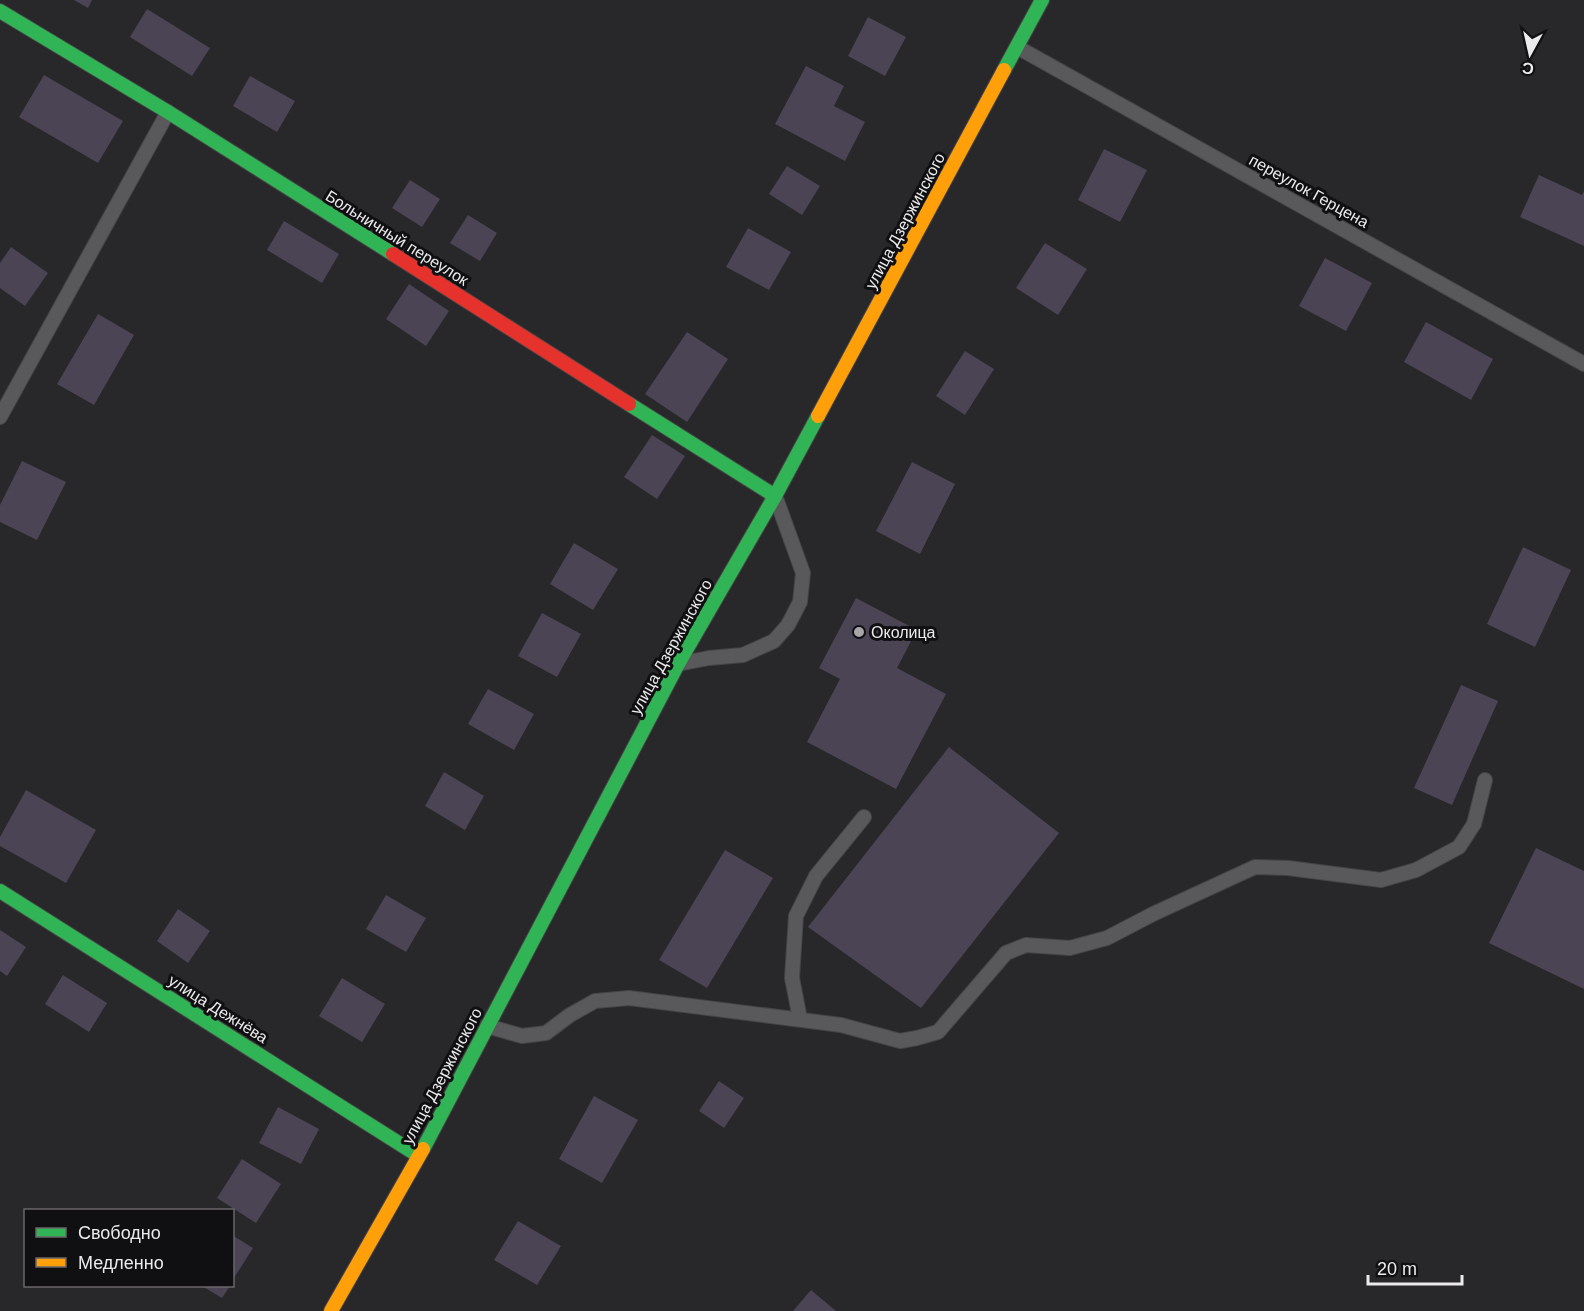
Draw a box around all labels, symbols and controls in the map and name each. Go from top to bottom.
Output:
north arrow [1500,24,1560,84]
text: С [1521,59,1535,78]
street label: улица Дзержинского [862,150,948,292]
street label: переулок Герцена [1246,151,1372,231]
street label: Больничный переулок [323,187,472,289]
street label: улица Дзержинского [627,576,715,717]
place label: Околица [871,624,936,641]
marker: Околица [852,625,866,639]
street label: улица Дежнёва [165,972,271,1046]
street label: улица Дзержинского [399,1005,485,1147]
legend [24,1209,234,1287]
text: Свободно [78,1223,161,1243]
scale bar [1368,1248,1462,1286]
text: Медленно [78,1253,164,1273]
text: 20 m [1377,1259,1417,1279]

